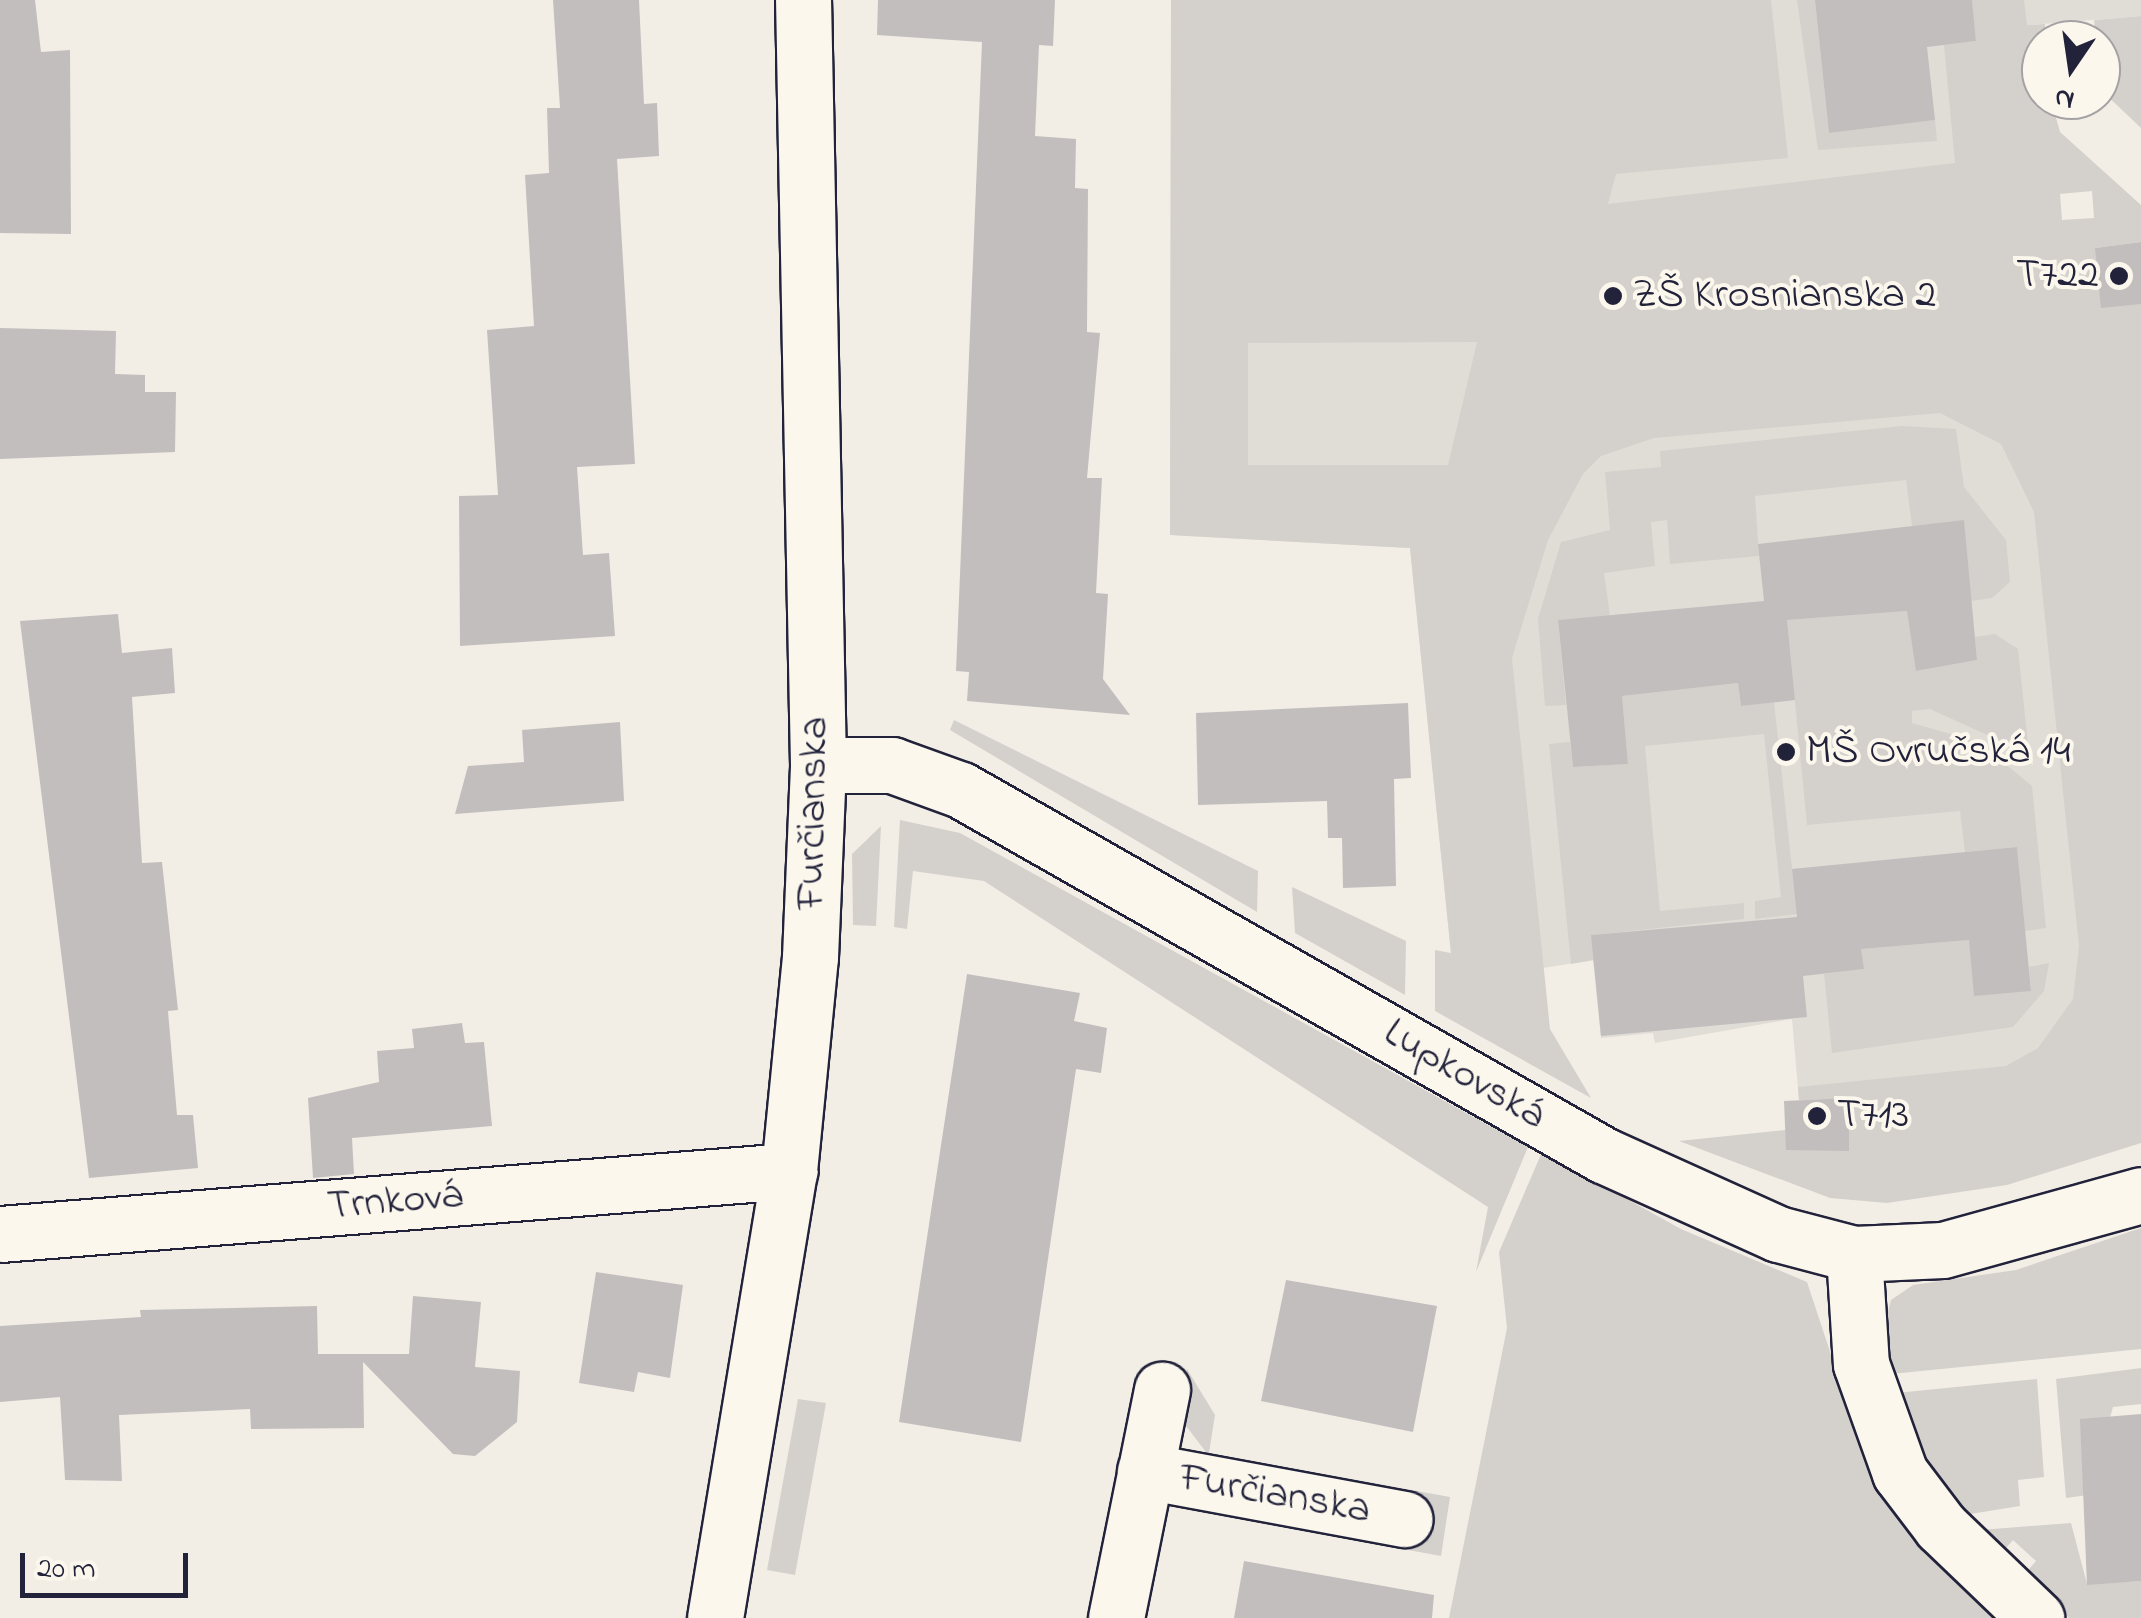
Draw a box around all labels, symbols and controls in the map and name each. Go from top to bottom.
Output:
north arrow [2021,20,2121,120]
text: N [2051,76,2078,120]
place label: T722 [2016,251,2099,301]
marker: T722 [2108,265,2130,287]
place label: ZŠ Krosnianska 2 [1633,271,1936,321]
marker: ZŠ Krosnianska 2 [1602,285,1624,307]
street label: Furčianska [787,716,841,910]
place label: MŠ Ovručská 14 [1806,727,2071,777]
marker: MŠ Ovručská 14 [1775,741,1797,763]
street label: Lupkovská [1374,1009,1554,1141]
place label: T713 [1837,1091,1909,1141]
marker: T713 [1806,1105,1828,1127]
street label: Trnková [325,1171,465,1233]
street label: Furčianska [1175,1453,1375,1537]
scale bar [25,1533,192,1595]
text: 20 m [37,1548,96,1592]

